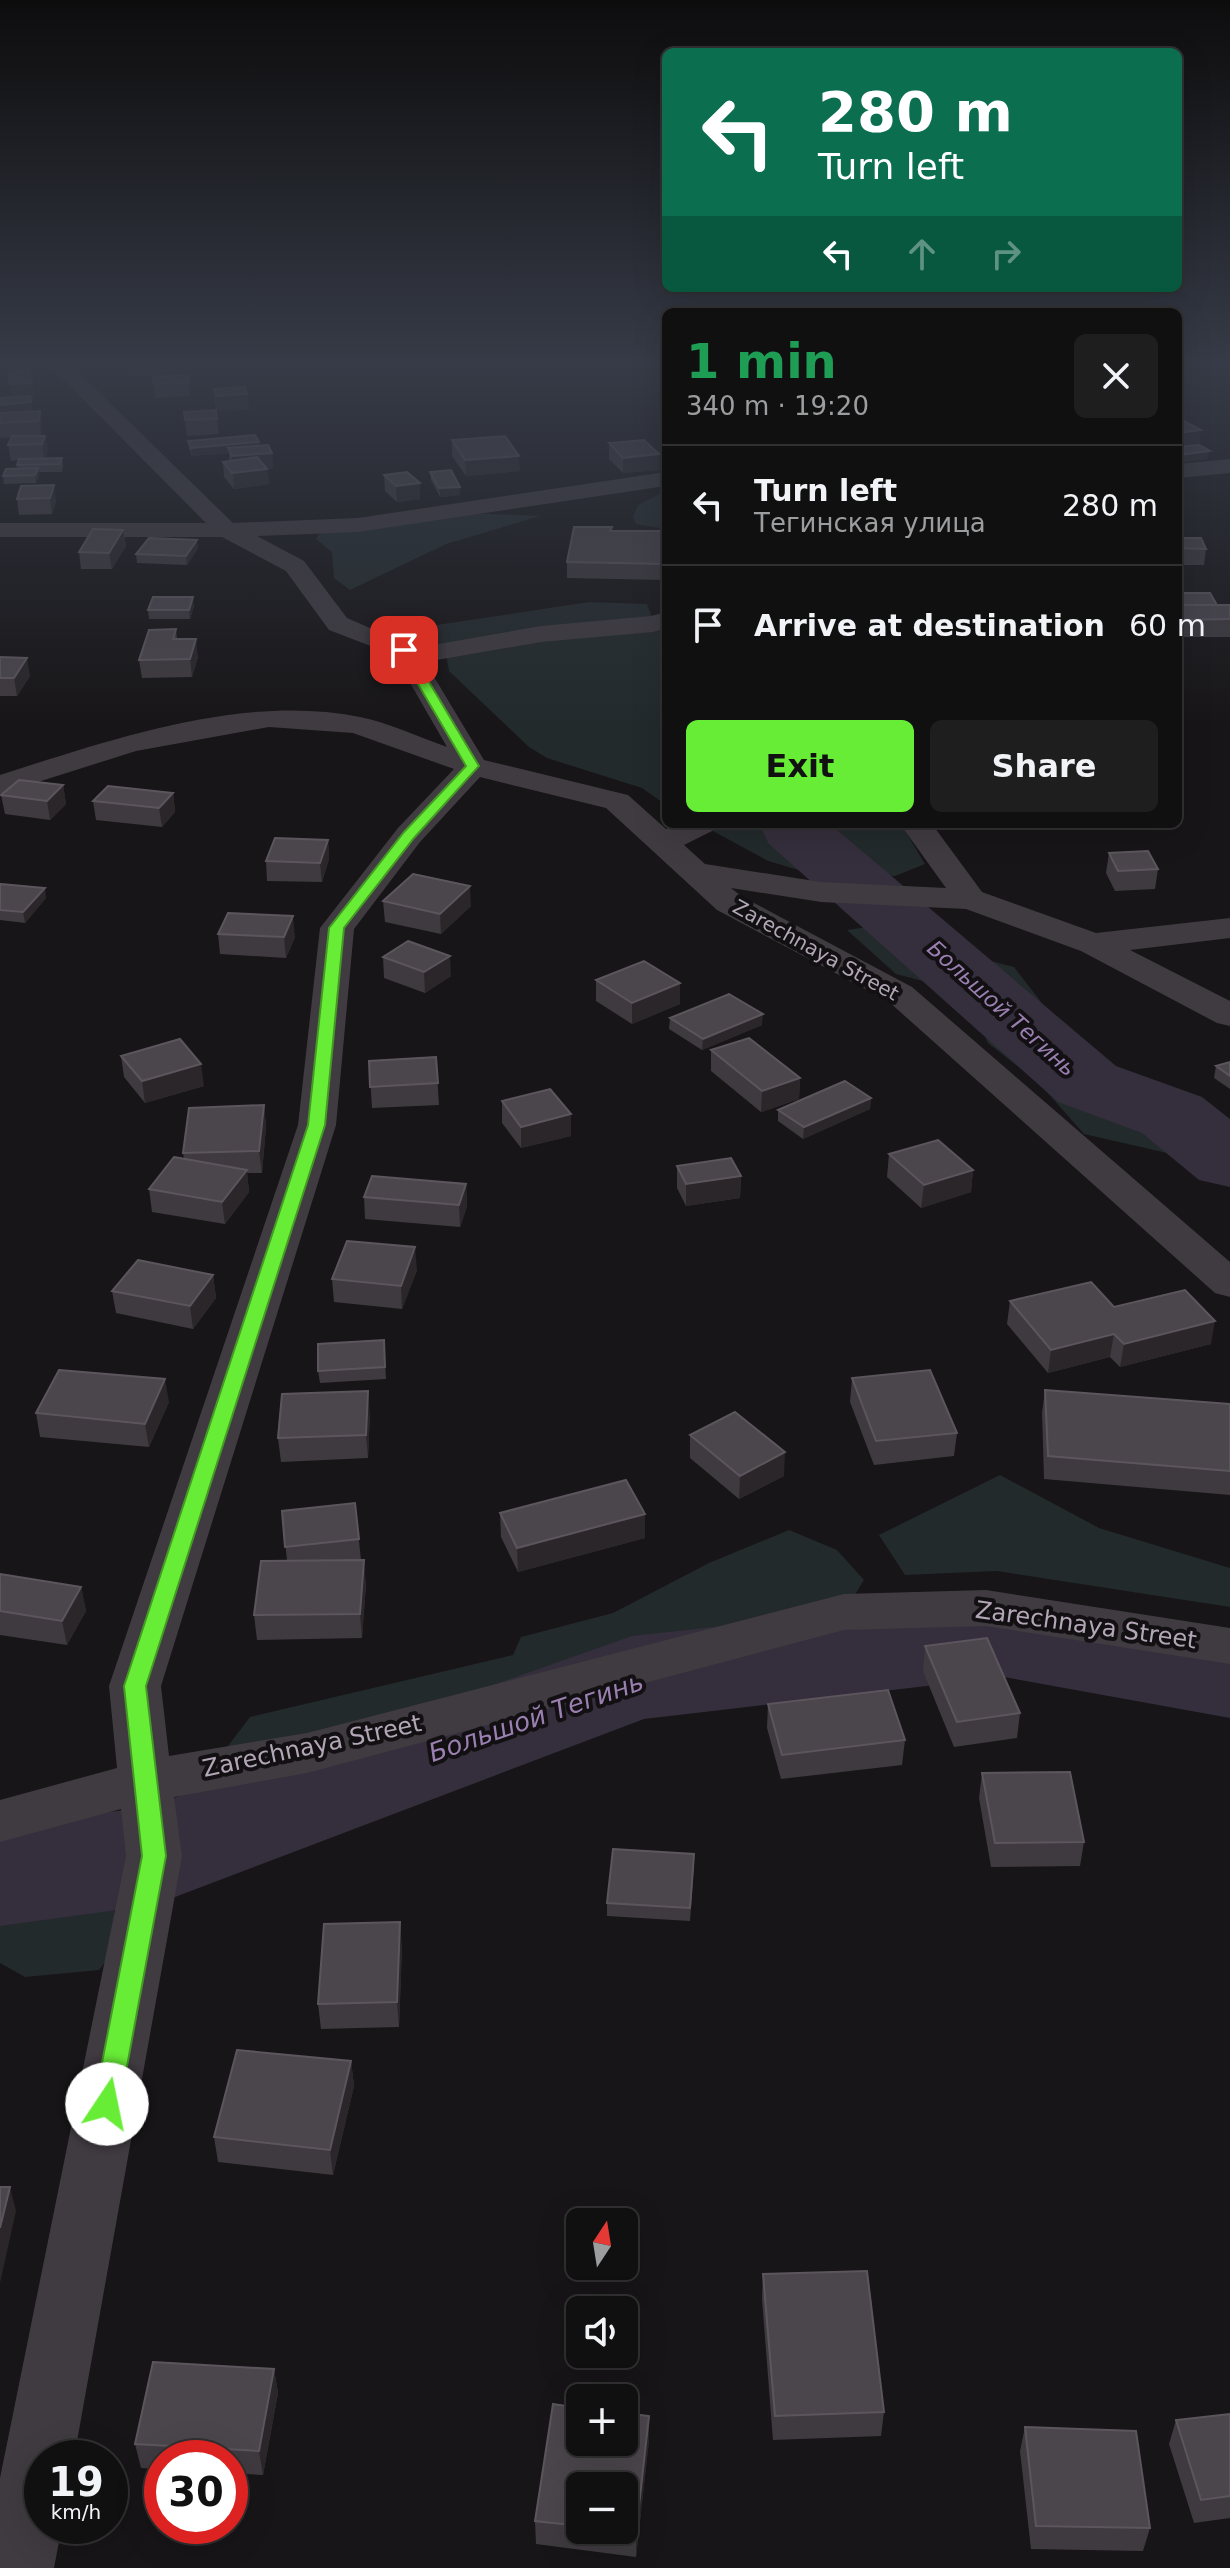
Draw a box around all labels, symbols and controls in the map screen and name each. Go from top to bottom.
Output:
text: 280 m [818,79,1013,144]
icon: left [686,80,790,184]
text: Turn left [818,146,964,187]
icon: left [816,232,860,276]
icon: ahead [900,232,944,276]
icon: right [984,232,1028,276]
text: 1 min [686,333,837,389]
button: close [1074,334,1158,418]
text: 340 m · 19:20 [686,391,869,421]
text: Turn left [754,473,897,508]
icon: left [686,483,730,527]
text: 280 m [1062,488,1158,523]
text: Тегинская улица [754,508,986,538]
icon: arrive [686,603,730,647]
text: Arrive at destination [754,608,1105,643]
text: 60 m [1129,608,1206,643]
pin [370,616,438,684]
icon: arrive [382,628,426,672]
button: Exit [686,720,914,812]
button: Share [930,720,1158,812]
street label: Zarechnaya Street [729,894,903,1006]
water label: Большой Тегинь [922,935,1081,1081]
street label: Zarechnaya Street [974,1596,1198,1654]
water label: Большой Тегинь [425,1666,647,1768]
street label: Zarechnaya Street [200,1709,424,1783]
position arrow [65,2062,149,2146]
north arrow [566,2208,638,2280]
map controls [566,2208,638,2544]
button: sound [566,2296,638,2368]
button: + [566,2384,638,2456]
speed limit sign: 30 [144,2440,248,2544]
text: 19 [48,2459,104,2505]
button: − [566,2472,638,2544]
text: km/h [51,2500,101,2524]

